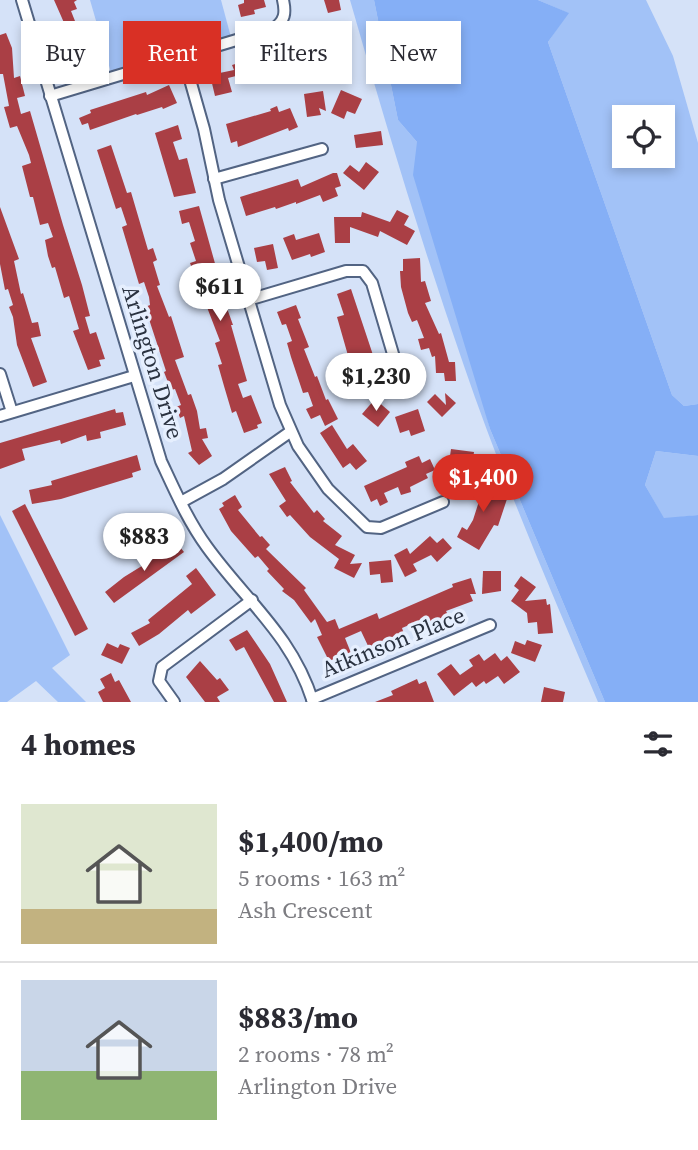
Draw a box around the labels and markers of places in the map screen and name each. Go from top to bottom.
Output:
pin: $611 [179,264,261,323]
pin: $1,230 [319,354,433,413]
pin: $1,400 [426,454,540,514]
pin: $883 [103,514,185,573]

